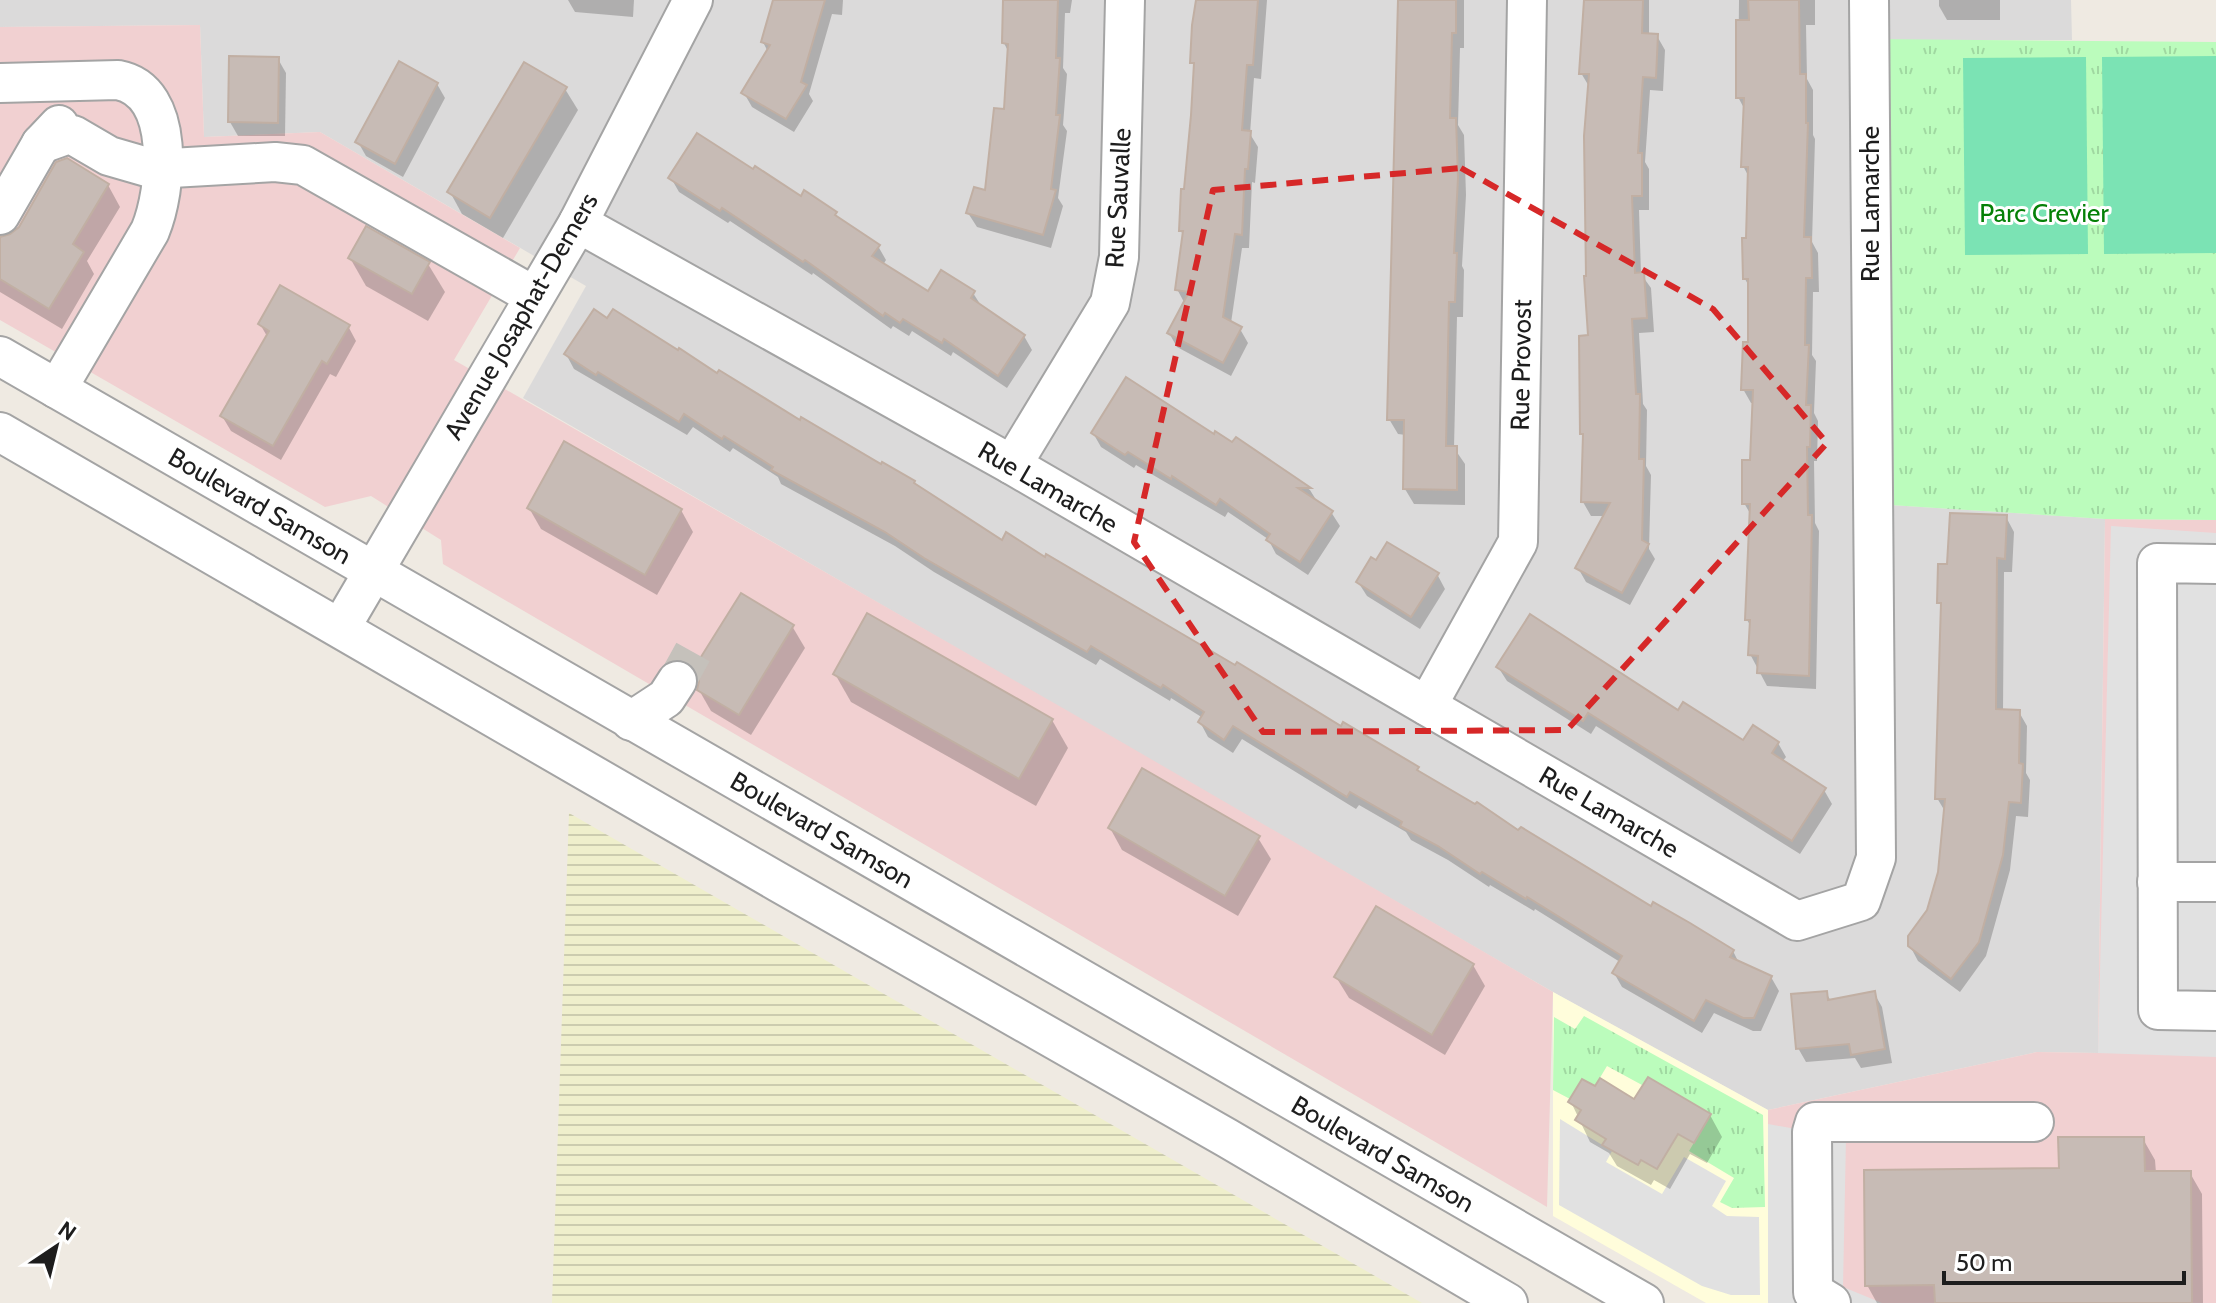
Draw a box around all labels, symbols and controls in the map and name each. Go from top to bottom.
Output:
street label: Rue Lamarche [1854,126,1886,282]
street label: Rue Sauvalle [1098,127,1138,269]
street label: Avenue Josaphat-Demers [437,187,605,445]
park label: Parc Crevier [1979,197,2109,229]
street label: Rue Provost [1504,299,1538,431]
street label: Rue Lamarche [972,434,1124,540]
street label: Boulevard Samson [163,441,357,571]
street label: Rue Lamarche [1533,759,1685,865]
street label: Boulevard Samson [725,765,919,895]
street label: Boulevard Samson [1286,1089,1480,1219]
north arrow [16,1207,96,1287]
text: N [53,1216,81,1247]
scale bar [1944,1235,2184,1285]
text: 50 m [1956,1248,2012,1277]

